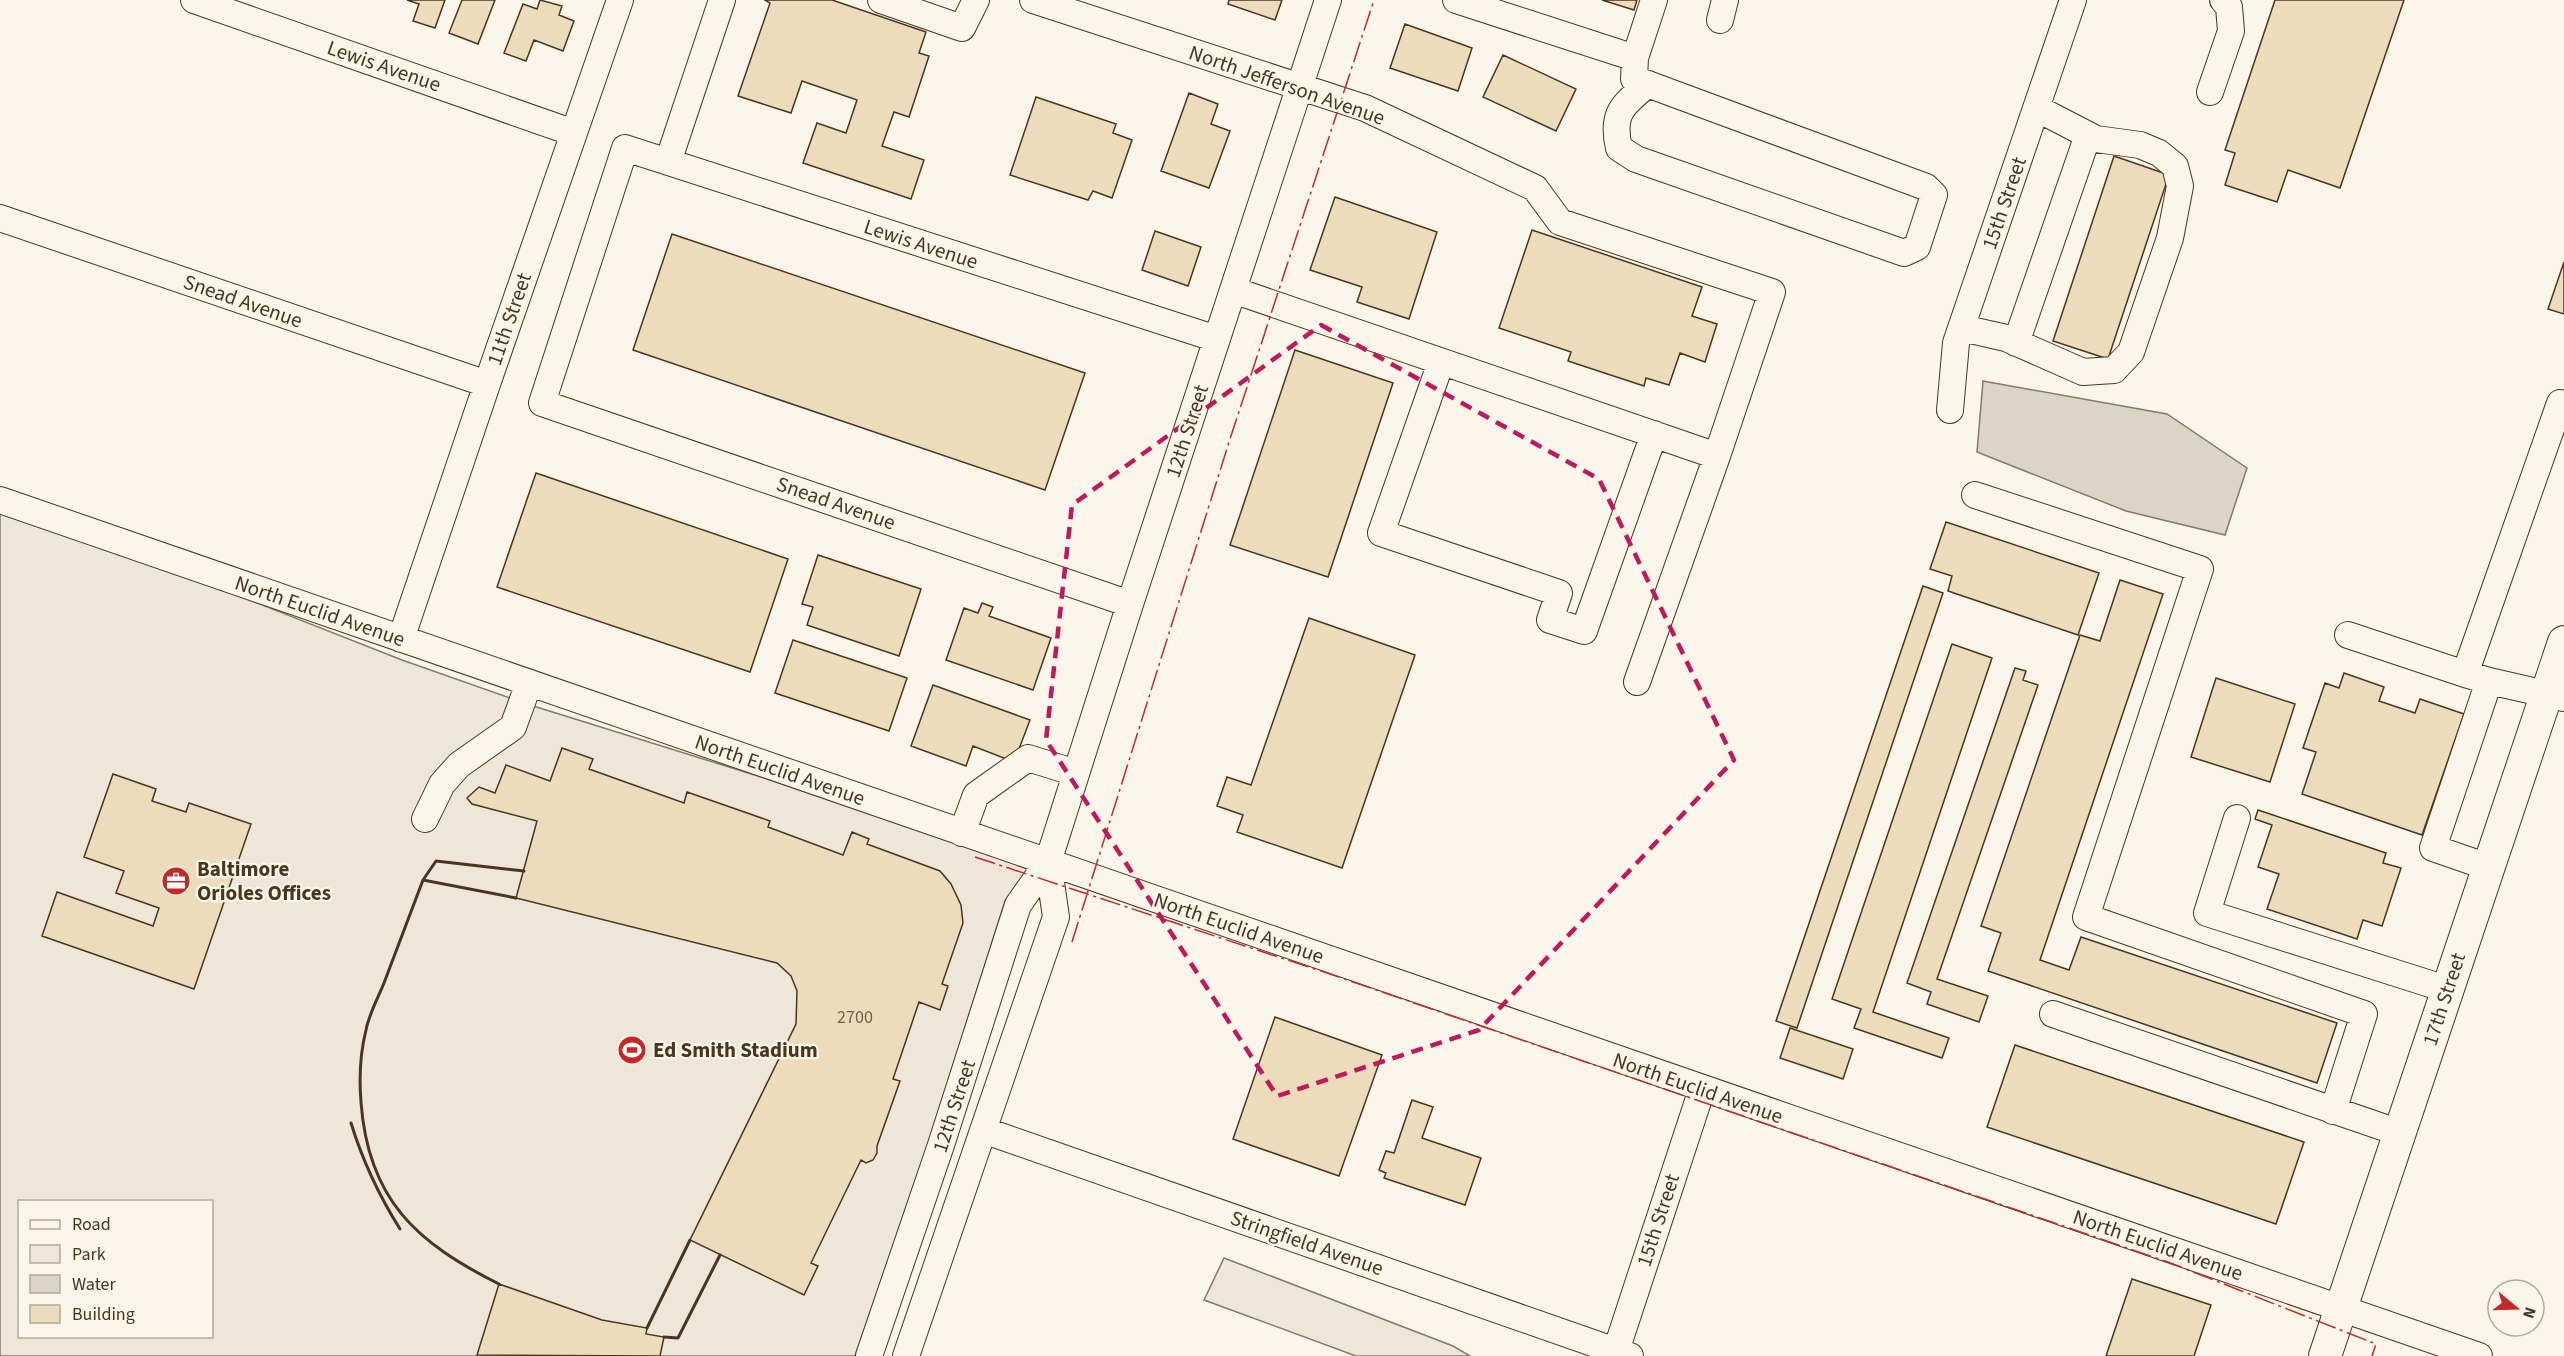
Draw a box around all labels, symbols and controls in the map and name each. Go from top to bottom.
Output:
street label: Lewis Avenue [323,33,445,99]
street label: North Jefferson Avenue [1185,37,1389,133]
street label: 15th Street [1974,153,2034,253]
street label: Lewis Avenue [860,211,982,277]
street label: Snead Avenue [179,267,307,335]
street label: 11th Street [479,269,539,369]
street label: 12th Street [1158,381,1216,481]
street label: Snead Avenue [772,469,900,537]
street label: North Euclid Avenue [231,568,409,654]
street label: North Euclid Avenue [691,727,869,813]
place label: Baltimore Orioles Offices [197,854,331,908]
office icon: Baltimore Orioles Offices [160,865,192,897]
street label: North Euclid Avenue [1150,885,1328,971]
street label: 17th Street [2415,949,2473,1049]
house number: 2700 [837,1005,873,1030]
sports icon: Ed Smith Stadium [616,1034,648,1066]
place label: Ed Smith Stadium [653,1035,818,1065]
street label: North Euclid Avenue [1609,1045,1787,1131]
street label: 12th Street [925,1056,983,1156]
street label: 15th Street [1629,1170,1687,1270]
legend [18,1200,213,1338]
street label: North Euclid Avenue [2069,1202,2247,1288]
street label: Stringfield Avenue [1226,1203,1388,1283]
text: Road [72,1212,111,1237]
text: Park [72,1242,106,1267]
text: Water [72,1272,116,1297]
north arrow [2486,1278,2546,1338]
text: Building [72,1302,135,1327]
text: N [2517,1304,2541,1321]

